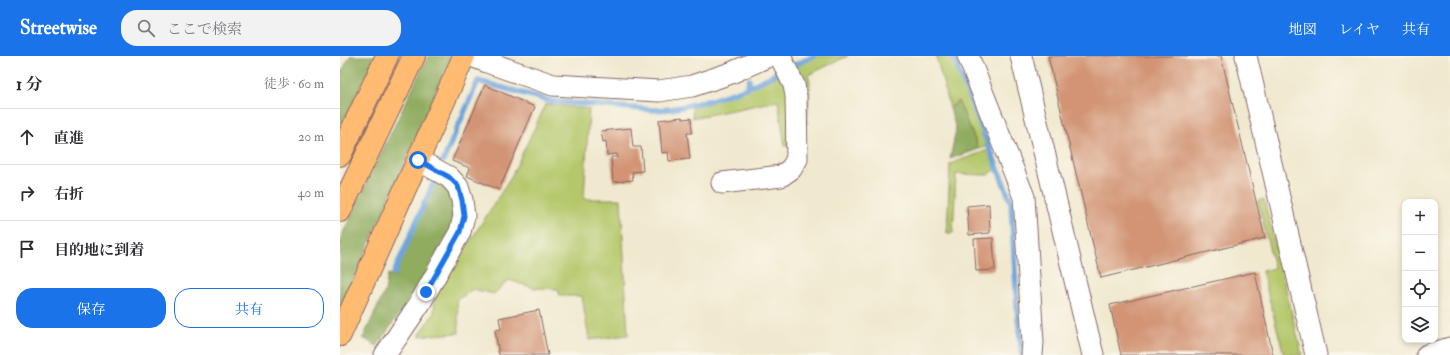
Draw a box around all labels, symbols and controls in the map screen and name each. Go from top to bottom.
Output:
search box [121,10,401,46]
text: Streetwise [20,16,97,40]
icon: search [135,17,157,39]
text: ここで検索 [167,20,242,39]
text: 地図 [1289,21,1317,38]
text: レイヤ [1339,21,1380,38]
text: 共有 [1402,21,1430,38]
text: 1 分 [16,74,43,95]
text: 徒歩 · 60 m [264,76,324,92]
icon: ahead [16,126,38,148]
text: 直進 [54,129,84,148]
text: 20 m [298,129,324,145]
route start [409,151,427,169]
icon: right [16,182,38,204]
text: 右折 [54,185,84,204]
text: 40 m [298,185,324,201]
map controls [1402,199,1438,343]
button: + [1402,199,1438,235]
button: − [1402,235,1438,271]
icon: arrive [16,238,38,260]
text: 目的地に到着 [54,241,144,260]
button: locate [1402,271,1438,307]
route end [417,283,435,301]
button: 保存 [16,288,166,328]
button: 共有 [174,288,324,328]
button: layers [1402,307,1438,343]

